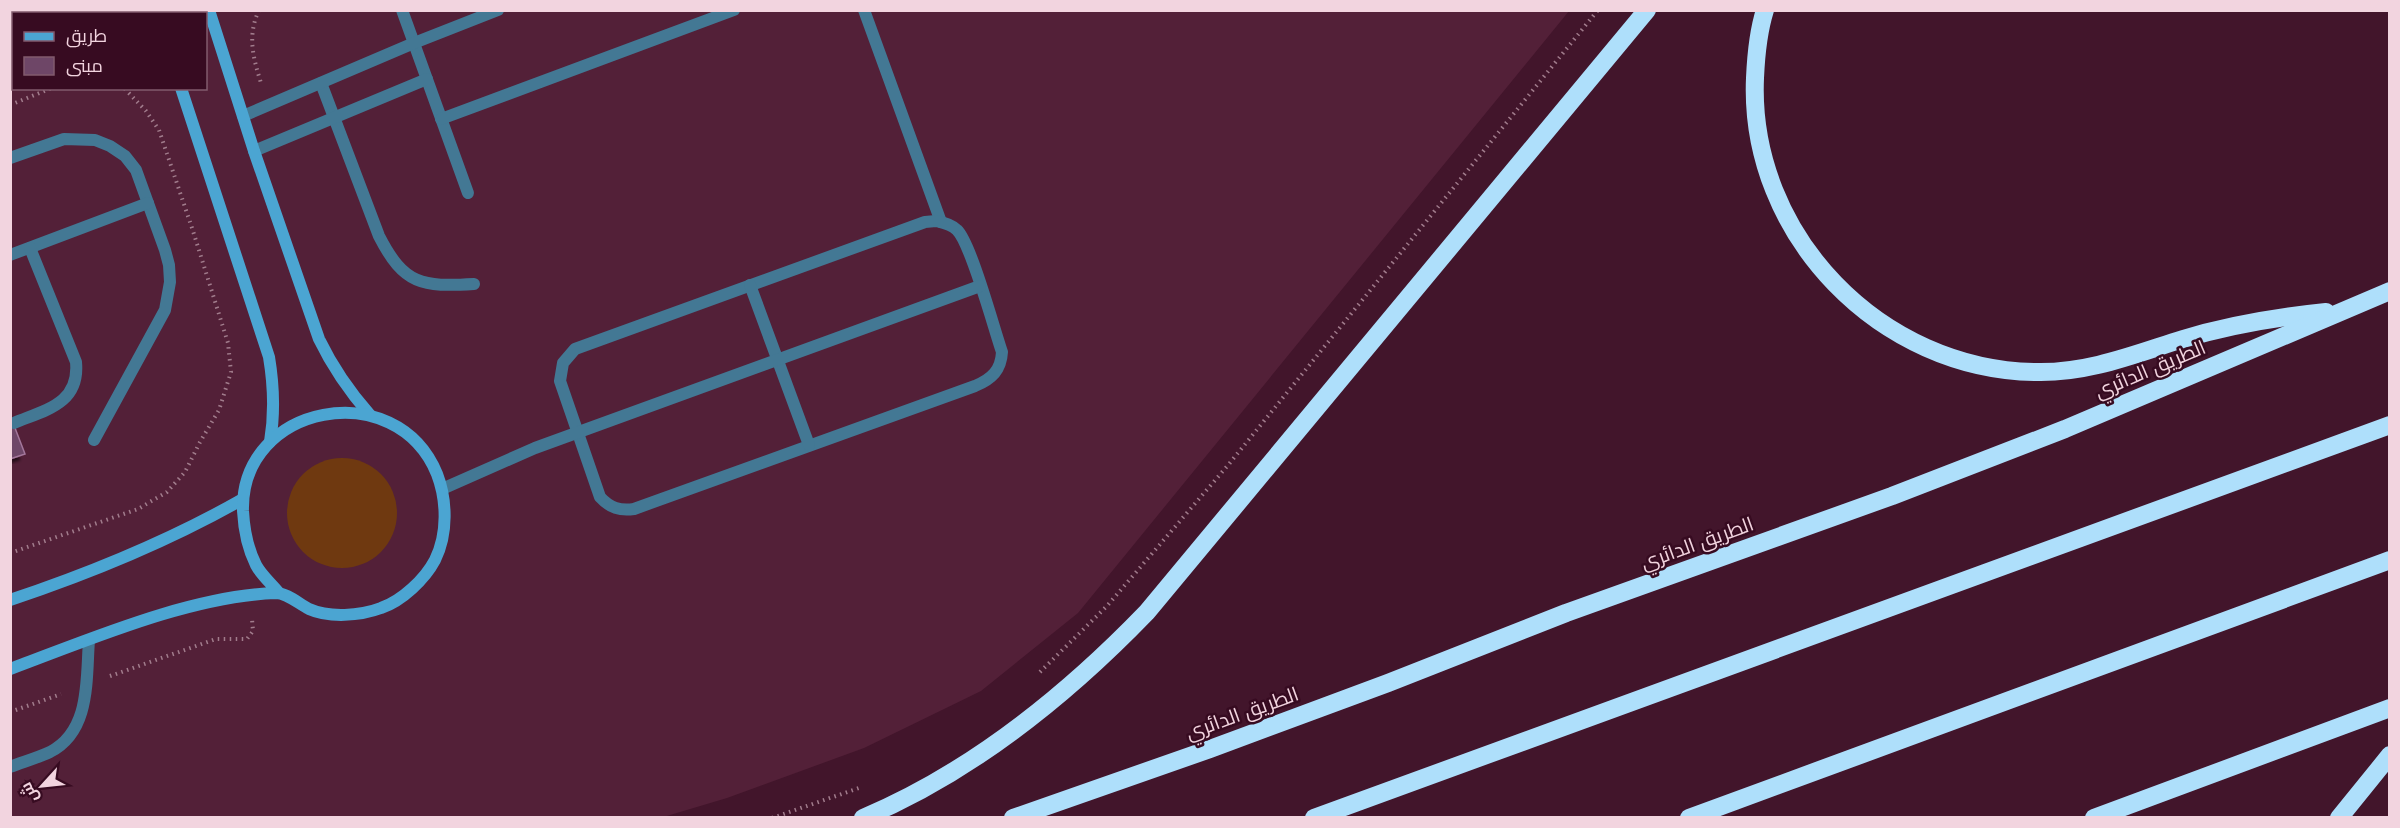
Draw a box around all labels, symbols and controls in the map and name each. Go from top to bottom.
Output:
legend [12,12,207,90]
text: طريق [66,24,107,48]
text: مبنى [66,54,103,78]
street label: الطريق الدائري [2090,334,2211,407]
street label: الطريق الدائري [1637,511,1758,578]
street label: الطريق الدائري [1182,681,1303,748]
north arrow [12,756,72,816]
text: ش [15,779,43,806]

